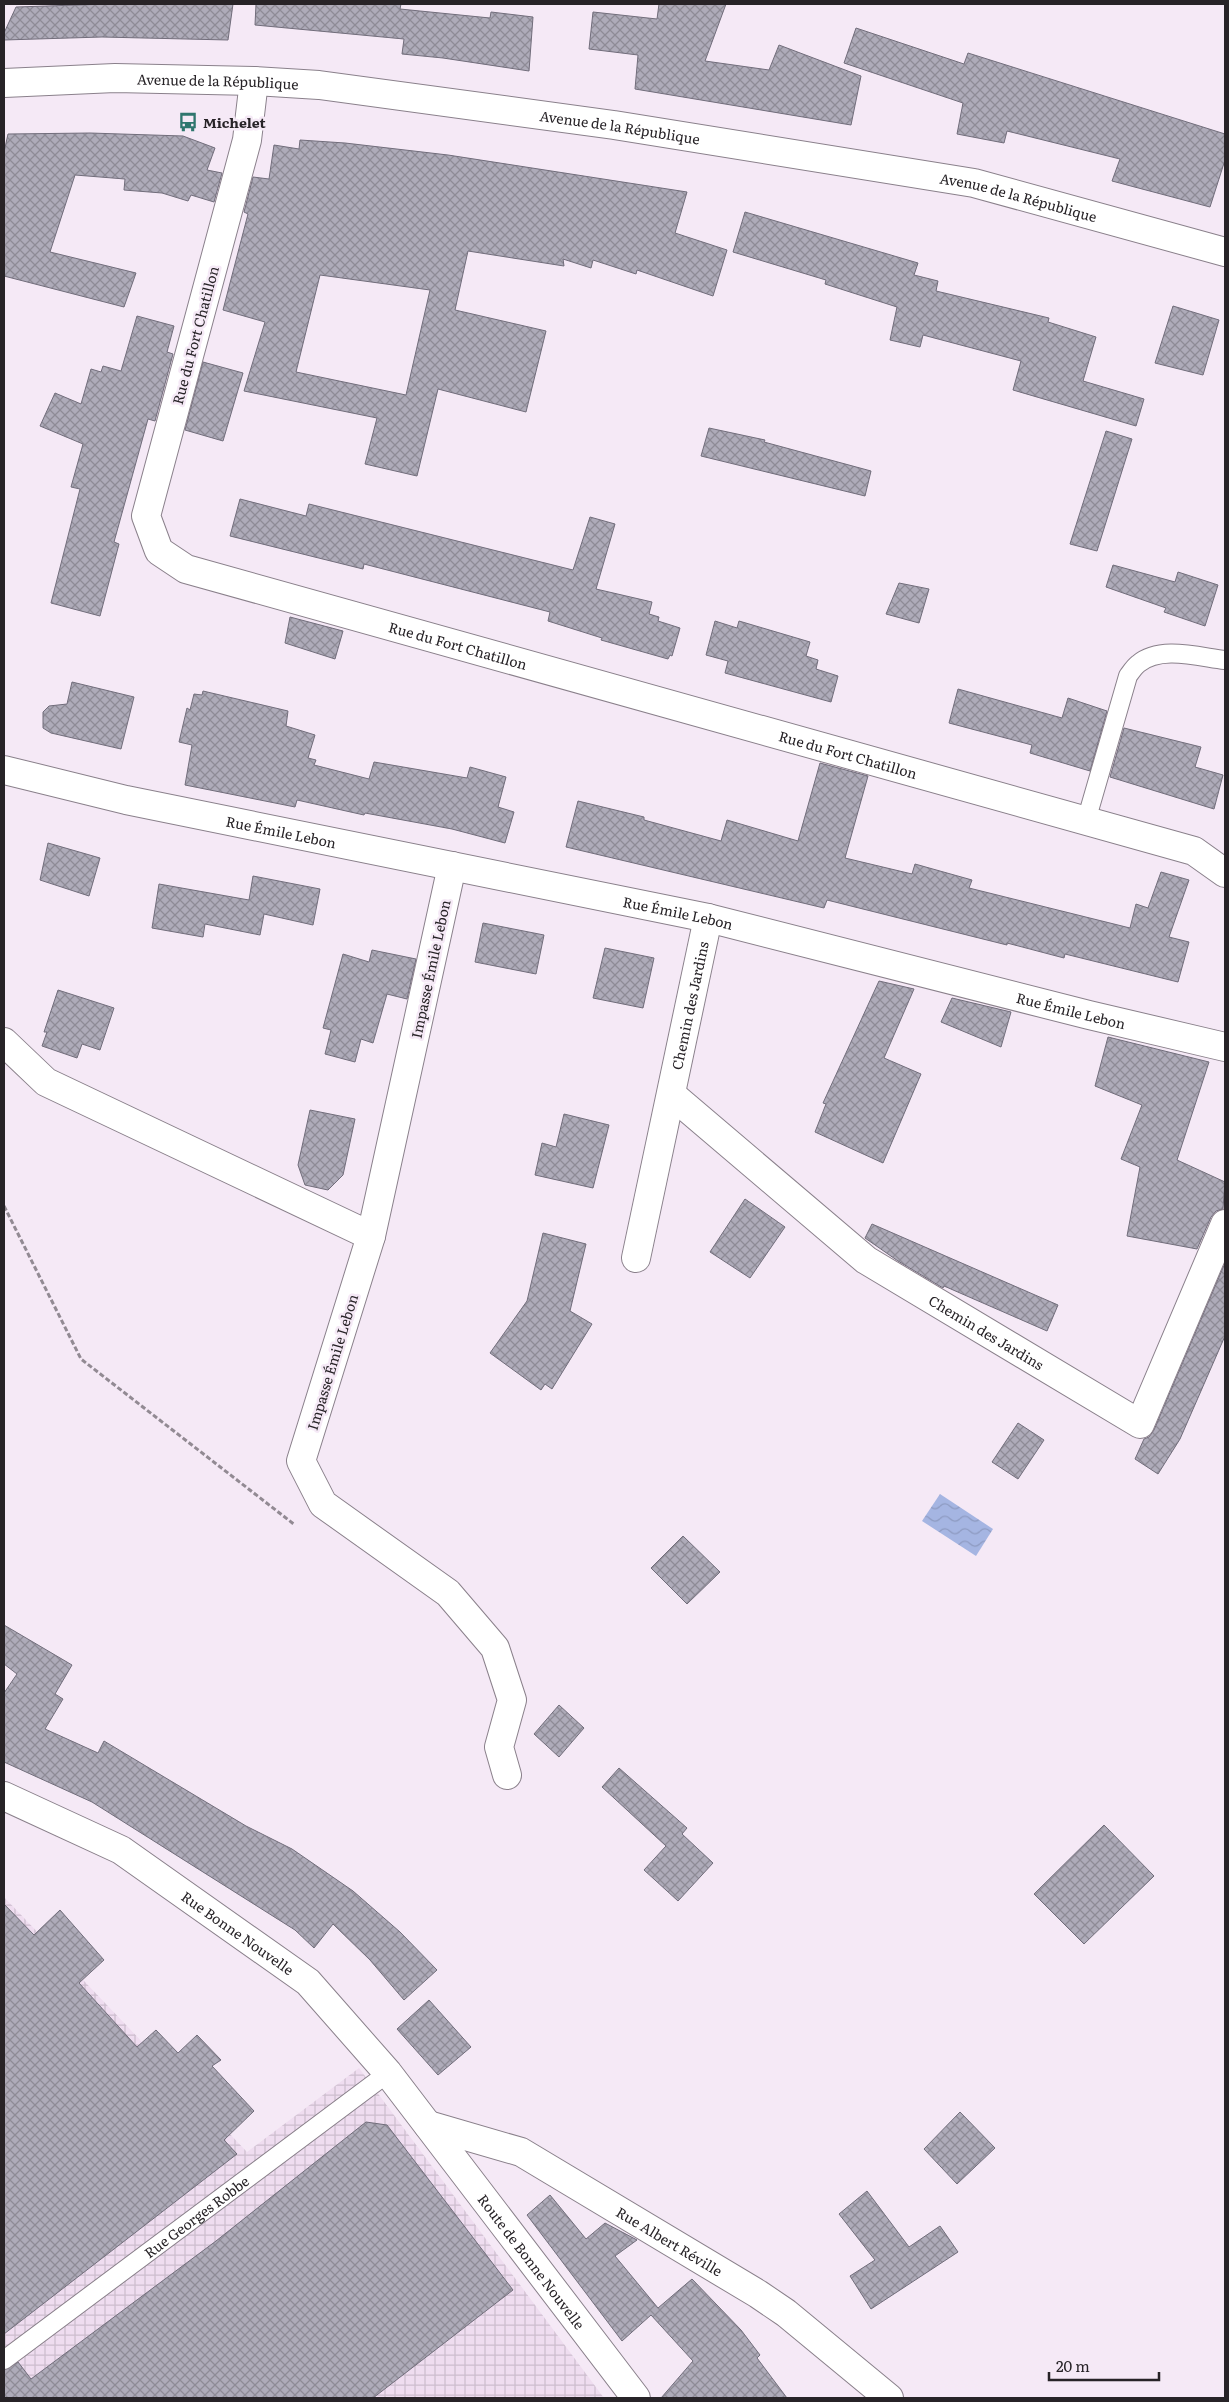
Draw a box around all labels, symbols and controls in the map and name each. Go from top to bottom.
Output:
street label: Avenue de la République [137,68,299,94]
street label: Avenue de la République [538,105,701,149]
bus stop icon: Michelet [177,111,199,133]
place label: Michelet [203,112,267,132]
street label: Avenue de la République [938,168,1099,226]
street label: Rue du Fort Chatillon [167,264,223,406]
street label: Rue du Fort Chatillon [387,616,530,674]
street label: Rue du Fort Chatillon [777,725,920,783]
street label: Rue Émile Lebon [224,811,338,852]
street label: Rue Émile Lebon [621,891,735,934]
street label: Impasse Émile Lebon [406,898,454,1040]
street label: Chemin des Jardins [666,940,713,1072]
street label: Rue Émile Lebon [1014,987,1128,1033]
street label: Chemin des Jardins [925,1290,1048,1374]
street label: Impasse Émile Lebon [302,1292,362,1432]
street label: Rue Bonne Nouvelle [178,1886,298,1979]
street label: Rue Georges Robbe [140,2171,253,2262]
street label: Route de Bonne Nouvelle [474,2190,590,2333]
street label: Rue Albert Réville [613,2201,726,2281]
scale bar [1049,2350,1159,2382]
text: 20 m [1056,2354,1090,2377]

